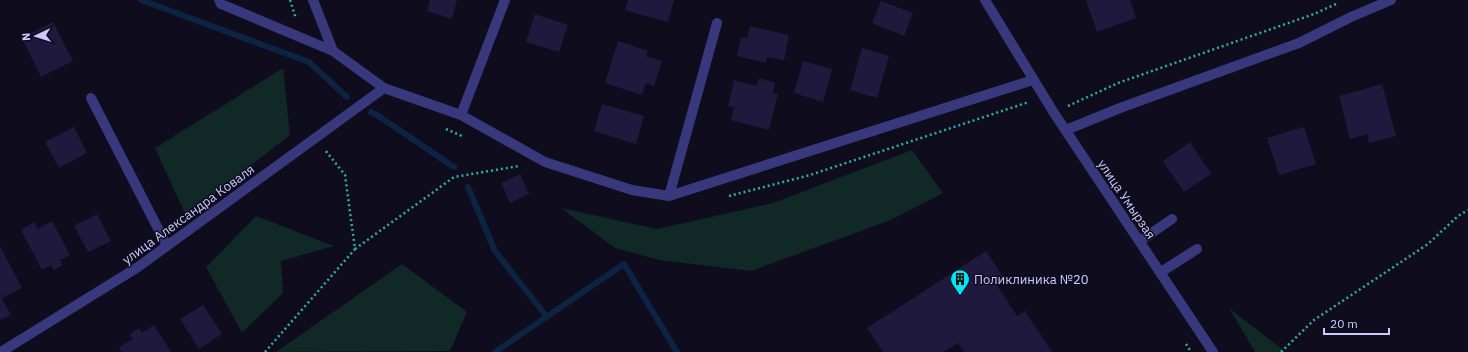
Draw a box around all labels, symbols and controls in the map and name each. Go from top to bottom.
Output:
north arrow [16,16,56,56]
text: N [19,32,33,41]
street label: улица Умырзая [1094,156,1160,242]
street label: улица Александра Коваля [119,161,258,268]
building icon: Поликлиника №20 [949,268,971,296]
place label: Поликлиника №20 [974,271,1089,288]
scale bar [1324,310,1389,336]
text: 20 m [1330,316,1358,331]

